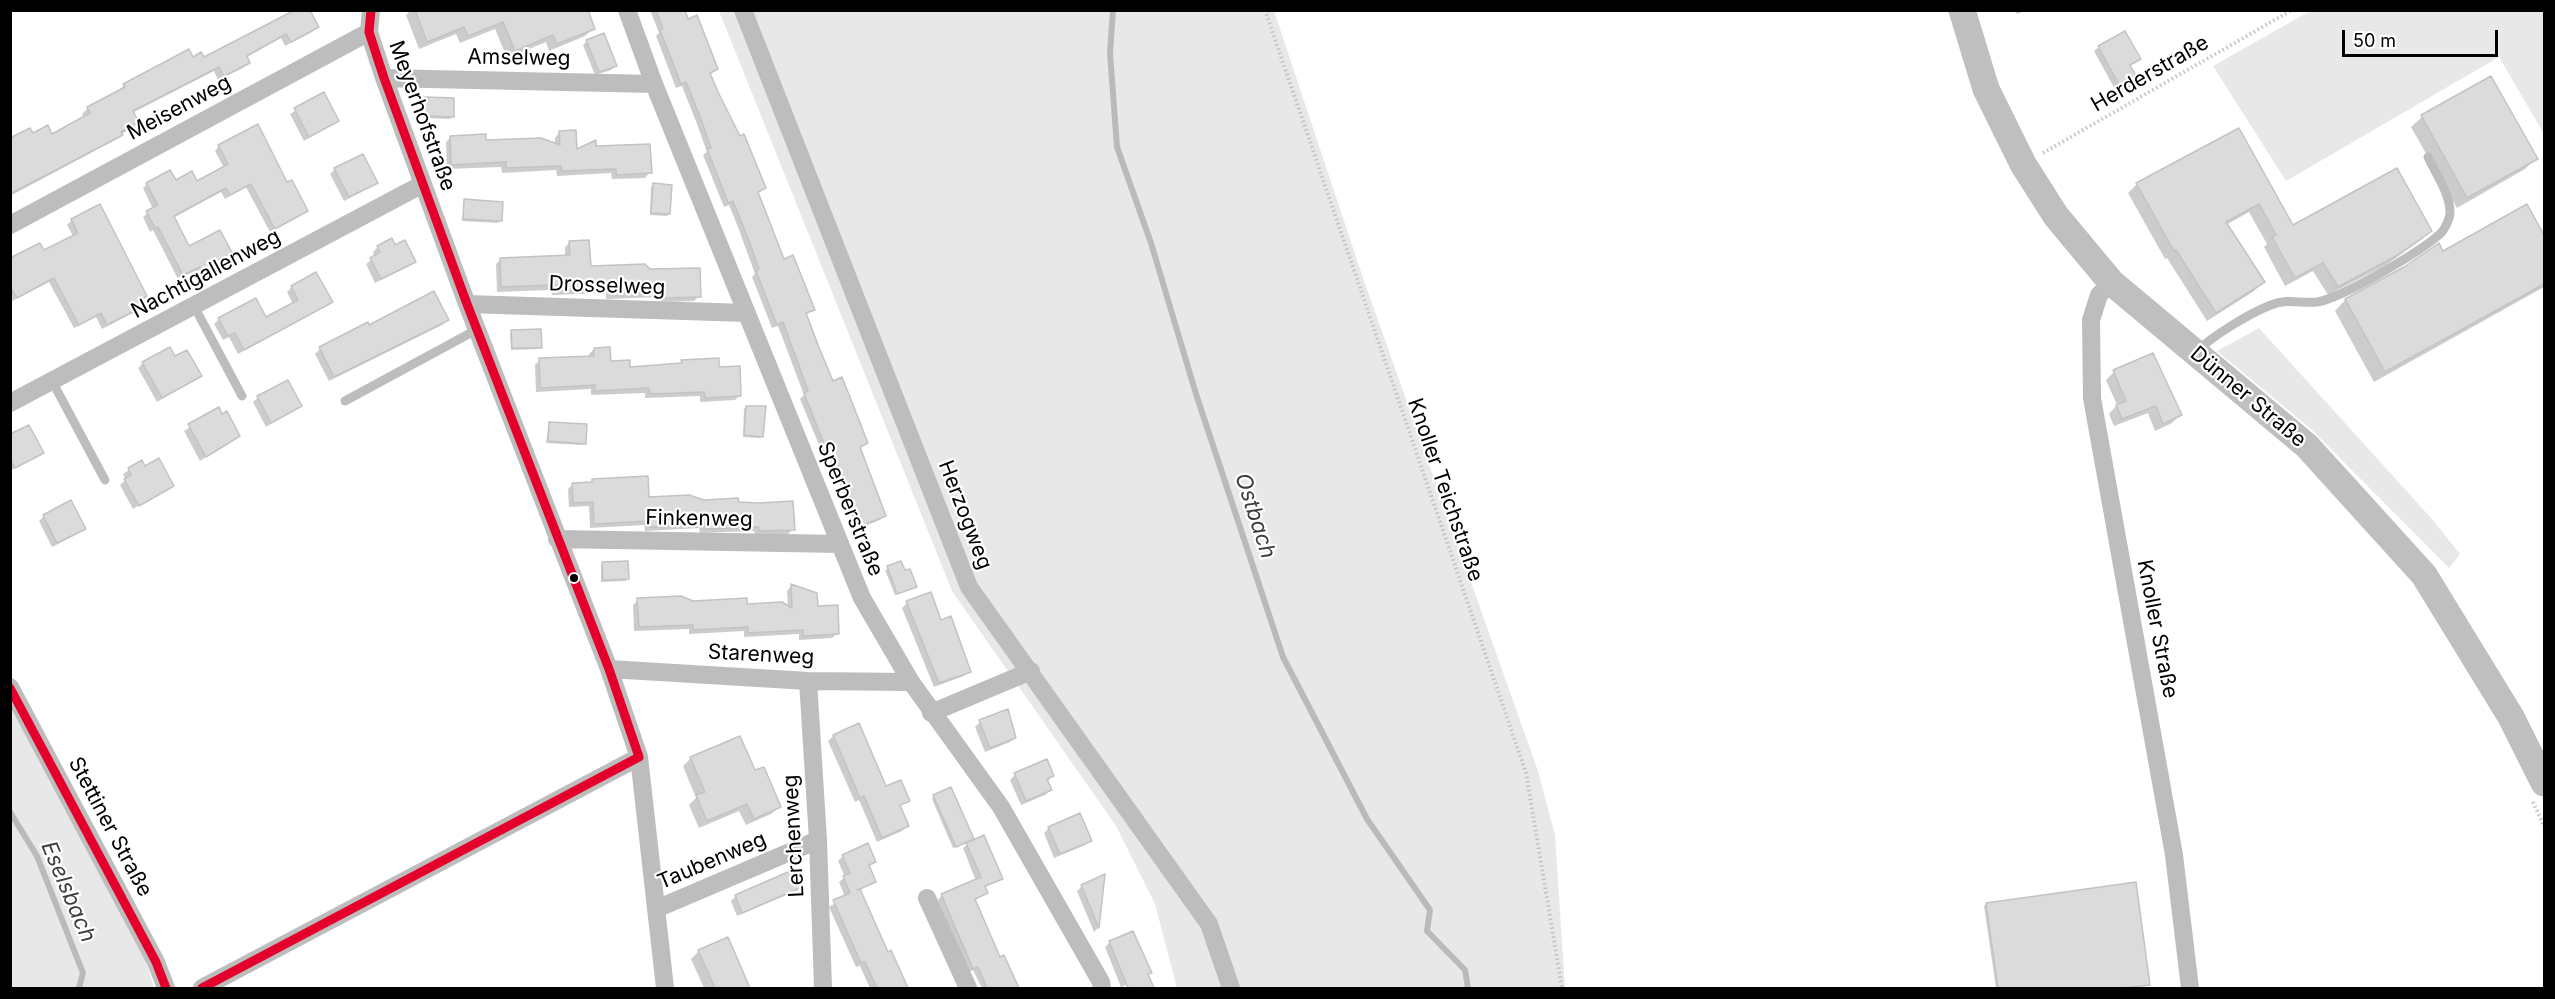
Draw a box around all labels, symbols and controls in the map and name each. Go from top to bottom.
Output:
scale bar [2345,18,2501,56]
street label: Herderstraße [2087,30,2213,118]
text: 50 m [2353,30,2396,51]
street label: Meyerhofstraße [383,38,461,194]
street label: Amselweg [467,45,571,71]
street label: Meisenweg [123,70,235,146]
street label: Nachtigallenweg [127,224,285,324]
street label: Drosselweg [548,271,666,301]
street label: Dünner Straße [2185,341,2311,453]
street label: Knoller Teichstraße [1402,395,1488,585]
street label: Sperberstraße [812,438,888,580]
street label: Herzogweg [933,457,997,573]
water label: Ostbach [1229,470,1281,562]
street label: Finkenweg [645,505,753,533]
street label: Knoller Straße [2131,558,2183,700]
unlabelled marker [568,572,580,584]
street label: Starenweg [707,640,815,670]
street label: Stettiner Straße [63,753,157,901]
street label: Lerchenweg [778,774,810,898]
street label: Taubenweg [654,827,770,895]
water label: Eselsbach [35,838,101,946]

